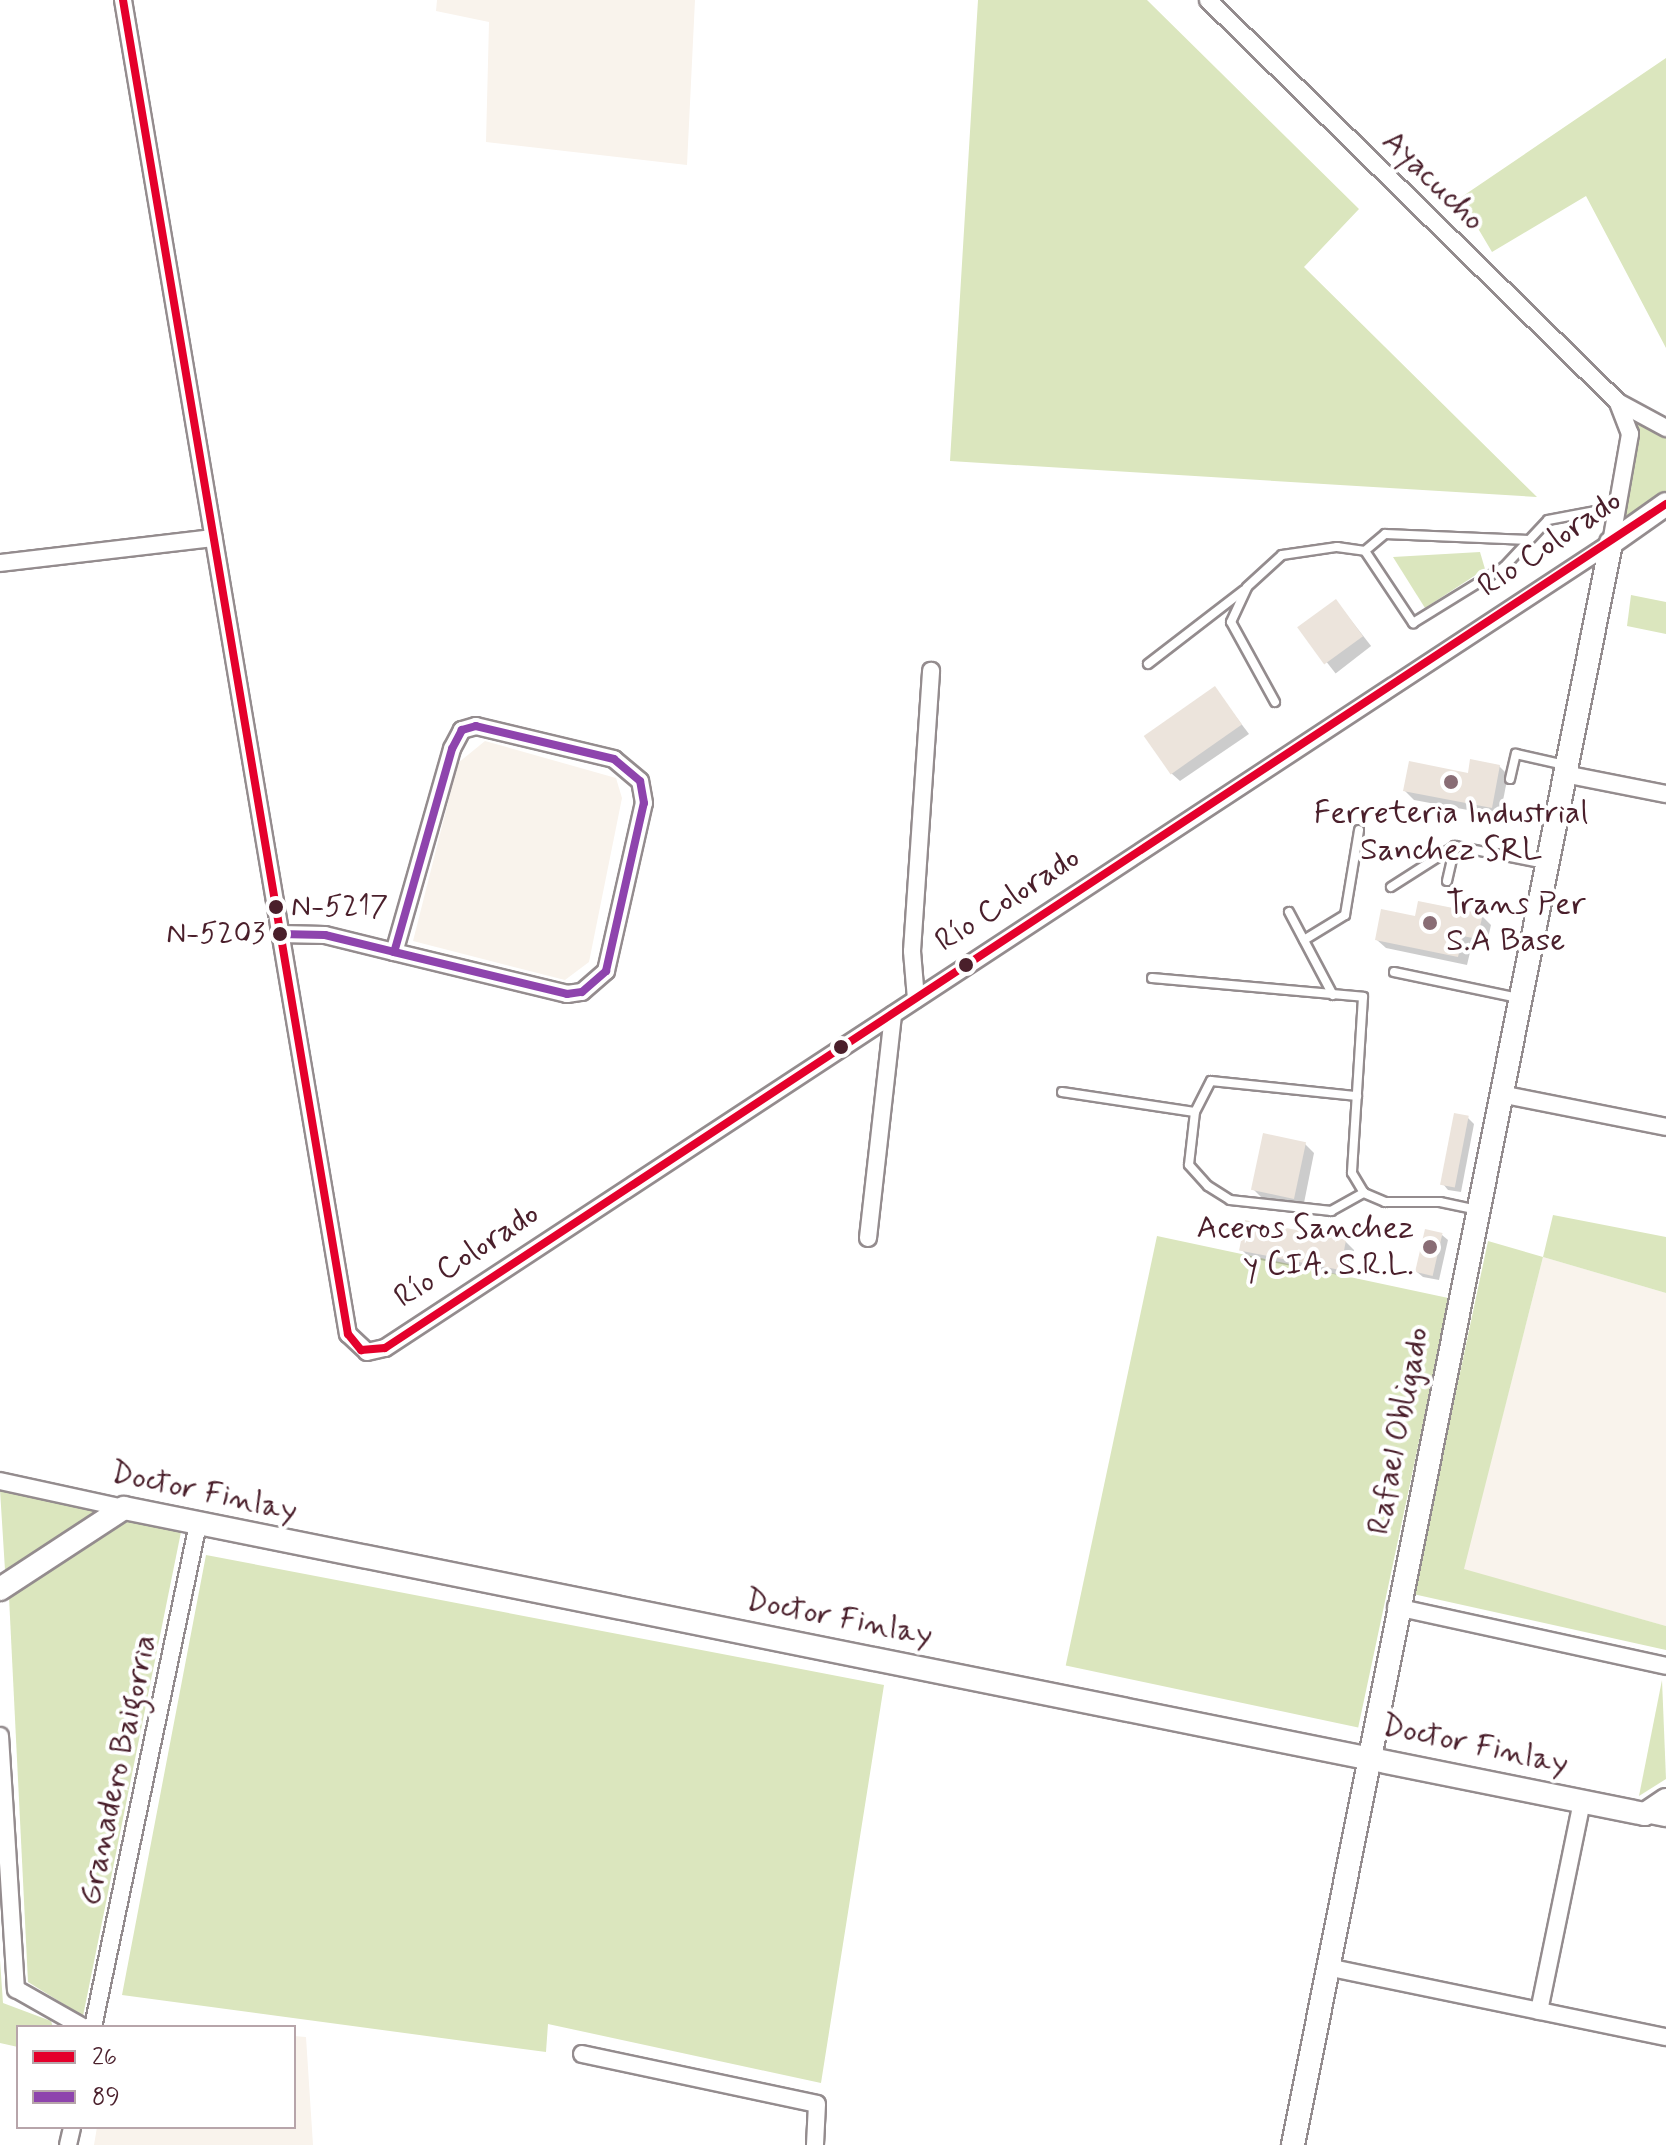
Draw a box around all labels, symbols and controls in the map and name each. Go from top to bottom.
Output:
street label: Ayacucho [1374,123,1492,239]
street label: Río Colorado [1469,481,1631,607]
marker: Ferreteria Industrial Sanchez SRL [1442,773,1460,791]
place label: Ferreteria Industrial Sanchez SRL [1312,795,1590,870]
street label: Río Colorado [927,838,1089,962]
place label: Trans Per S.A Base [1446,886,1583,961]
place label: N-5217 [291,889,388,925]
marker: N-5217 [268,899,284,915]
marker: Trans Per S.A Base [1421,914,1439,932]
place label: N-5203 [166,916,265,952]
marker: N-5203 [272,926,288,942]
unlabelled marker [958,957,974,973]
unlabelled marker [833,1039,849,1055]
street label: Río Colorado [386,1194,548,1318]
place label: Aceros Sanchez y CIA. S.R.L. [1202,1210,1414,1285]
marker: Aceros Sanchez y CIA. S.R.L. [1421,1238,1439,1256]
street label: Rafael Obligado [1360,1324,1438,1538]
street label: Doctor Finlay [115,1455,293,1529]
street label: Doctor Finlay [750,1582,928,1654]
street label: Granadero Baigorria [71,1631,165,1909]
street label: Doctor Finlay [1386,1708,1564,1782]
legend [16,2025,296,2129]
text: 26 [92,2042,117,2073]
text: 89 [92,2082,120,2113]

